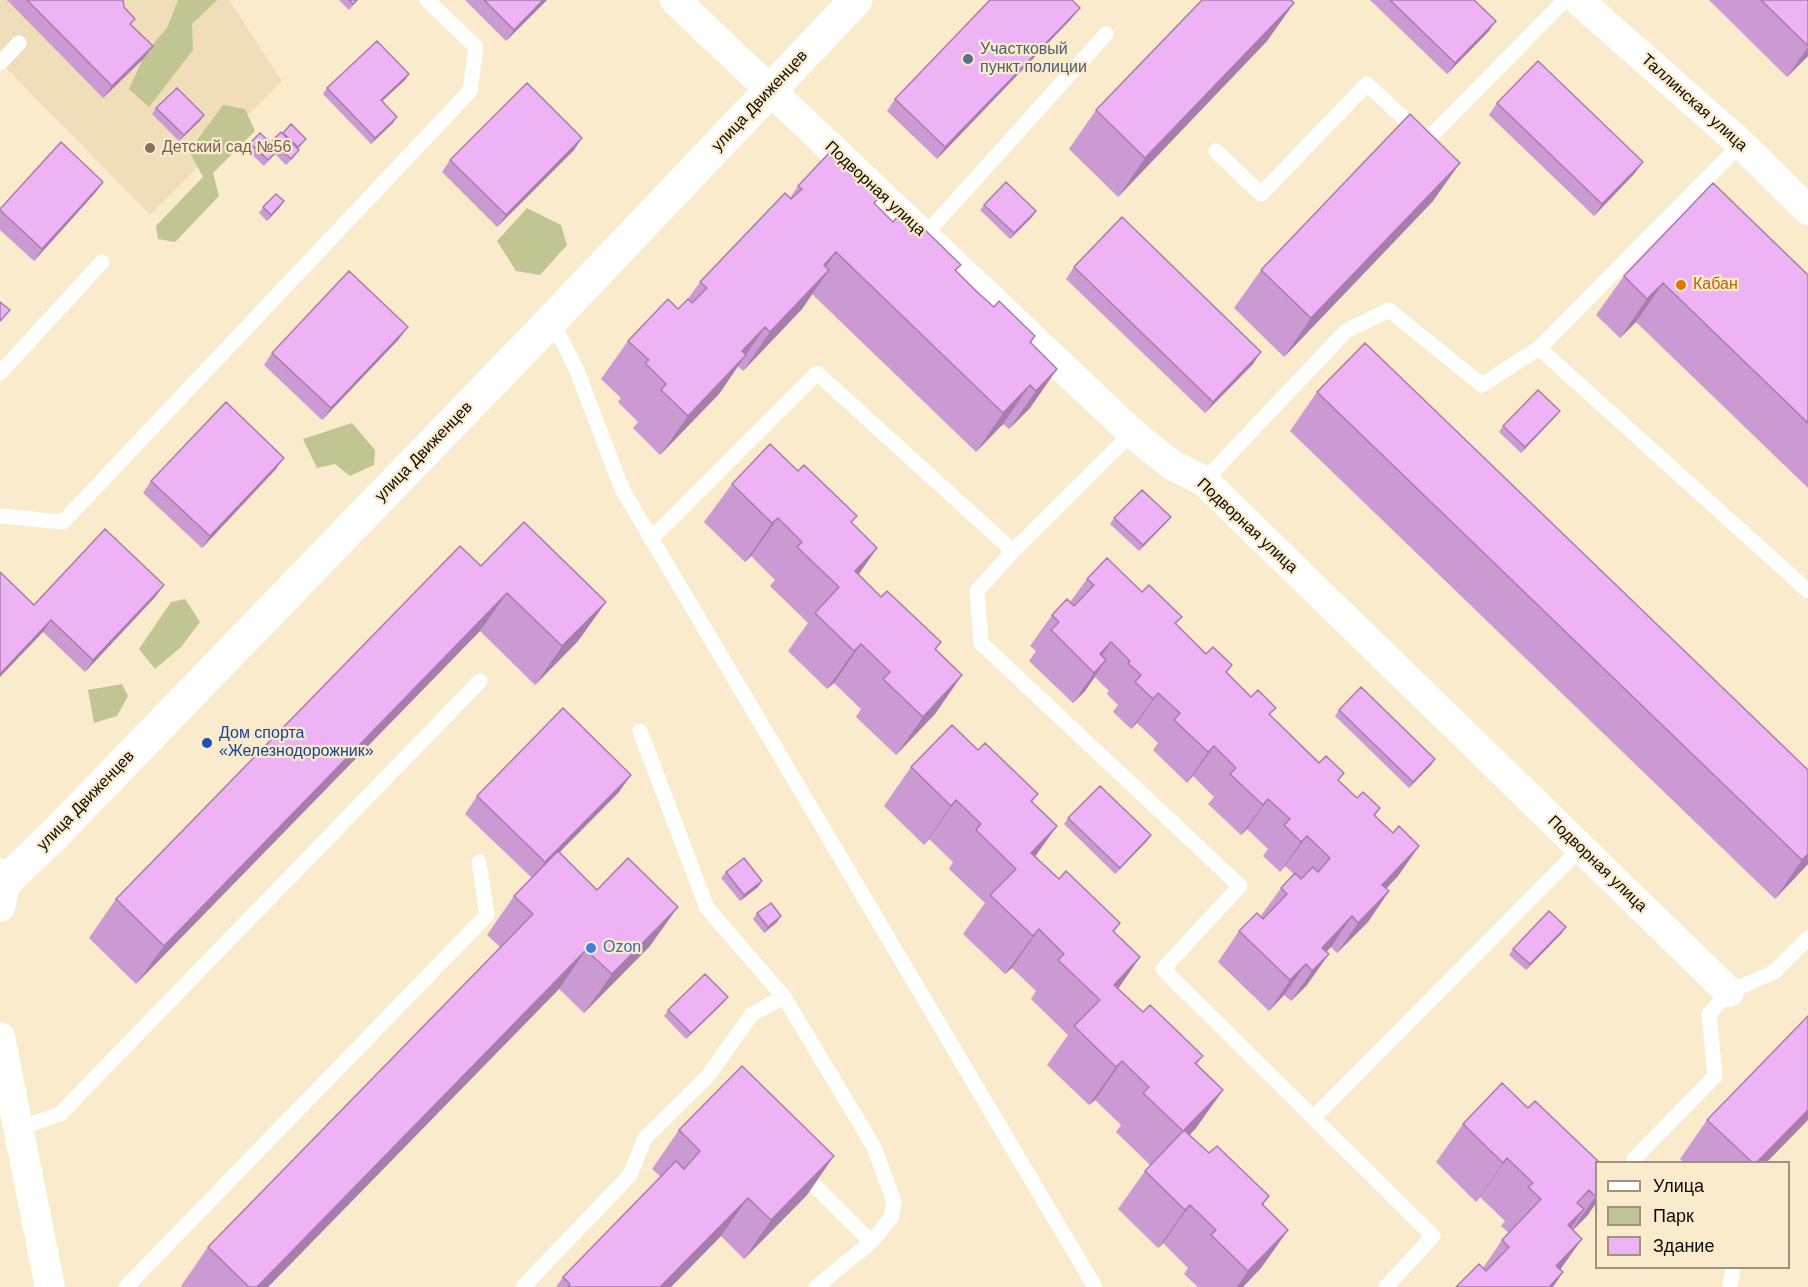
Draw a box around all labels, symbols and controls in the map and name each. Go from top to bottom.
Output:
place label: Участковый пункт полиции [980,40,1087,78]
street label: улица Движенцев [708,46,812,156]
street label: Таллинская улица [1637,50,1751,156]
marker: Участковый пункт полиции [961,52,975,66]
place label: Детский сад №56 [162,138,291,158]
street label: Подворная улица [821,138,929,240]
marker: Детский сад №56 [143,141,157,155]
place label: Кабан [1693,275,1738,295]
marker: Кабан [1674,278,1688,292]
street label: улица Движенцев [371,398,477,506]
street label: Подворная улица [1193,475,1301,577]
place label: Дом спорта «Железнодорожник» [219,724,374,762]
marker: Дом спорта «Железнодорожник» [200,736,214,750]
street label: улица Движенцев [33,747,139,855]
street label: Подворная улица [1543,812,1651,916]
place label: Ozon [603,938,641,958]
marker: Ozon [584,941,598,955]
legend [1595,1161,1790,1269]
text: Улица [1653,1176,1704,1196]
text: Парк [1653,1206,1694,1226]
text: Здание [1653,1236,1714,1256]

